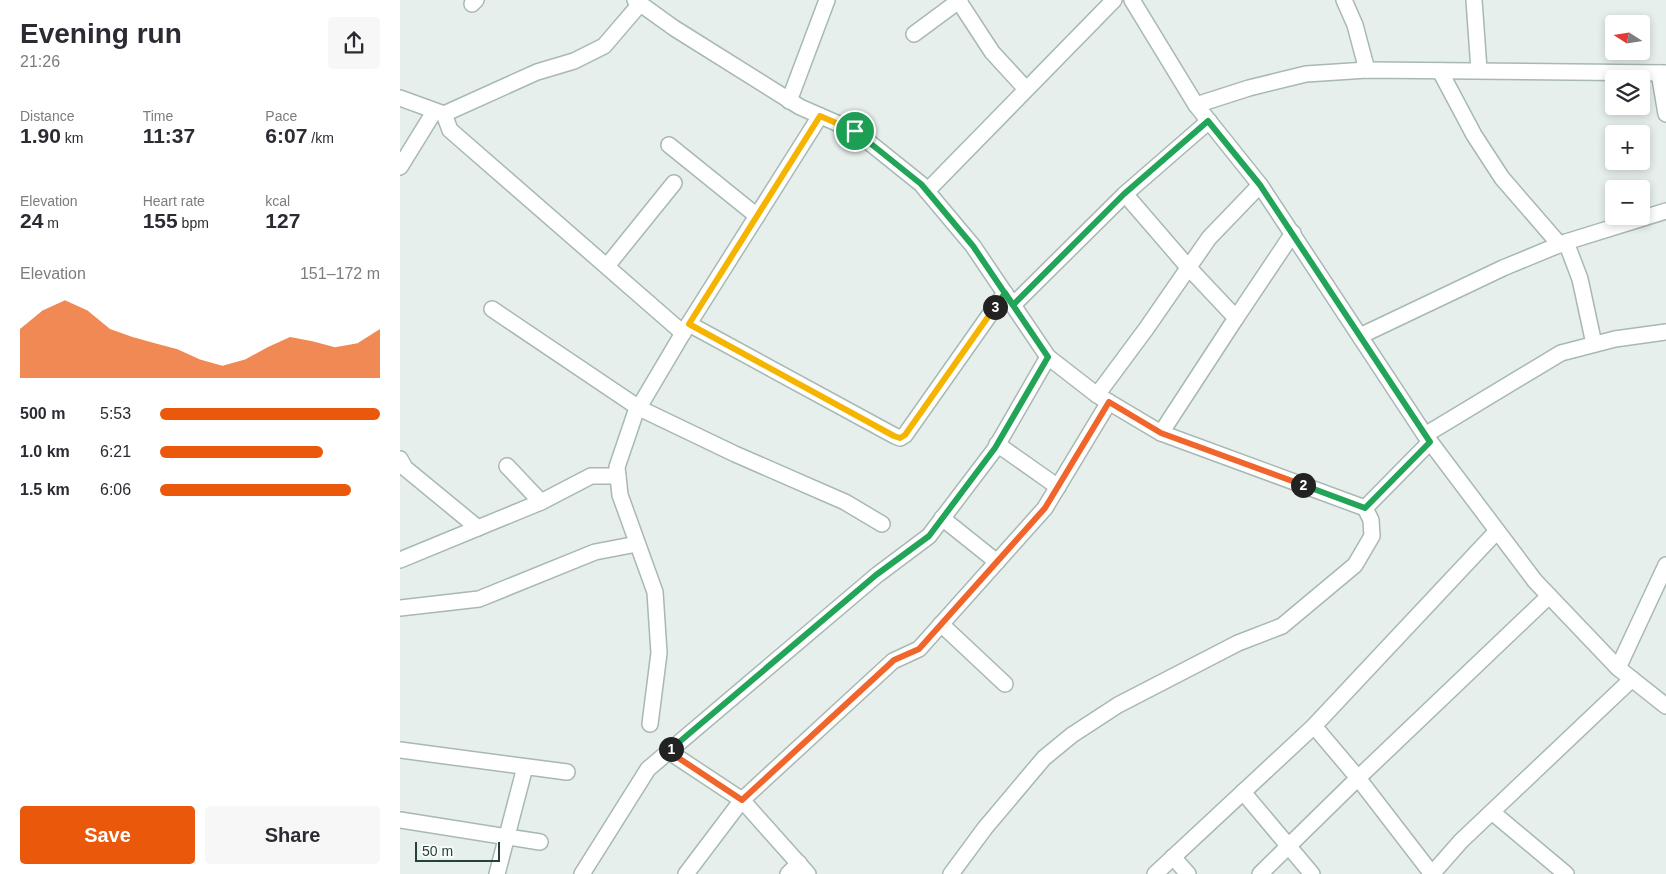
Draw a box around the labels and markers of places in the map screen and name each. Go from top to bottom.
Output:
pin [834,110,876,152]
pin: 3 [982,294,1008,320]
pin: 2 [1290,472,1316,498]
pin: 1 [658,736,684,762]

